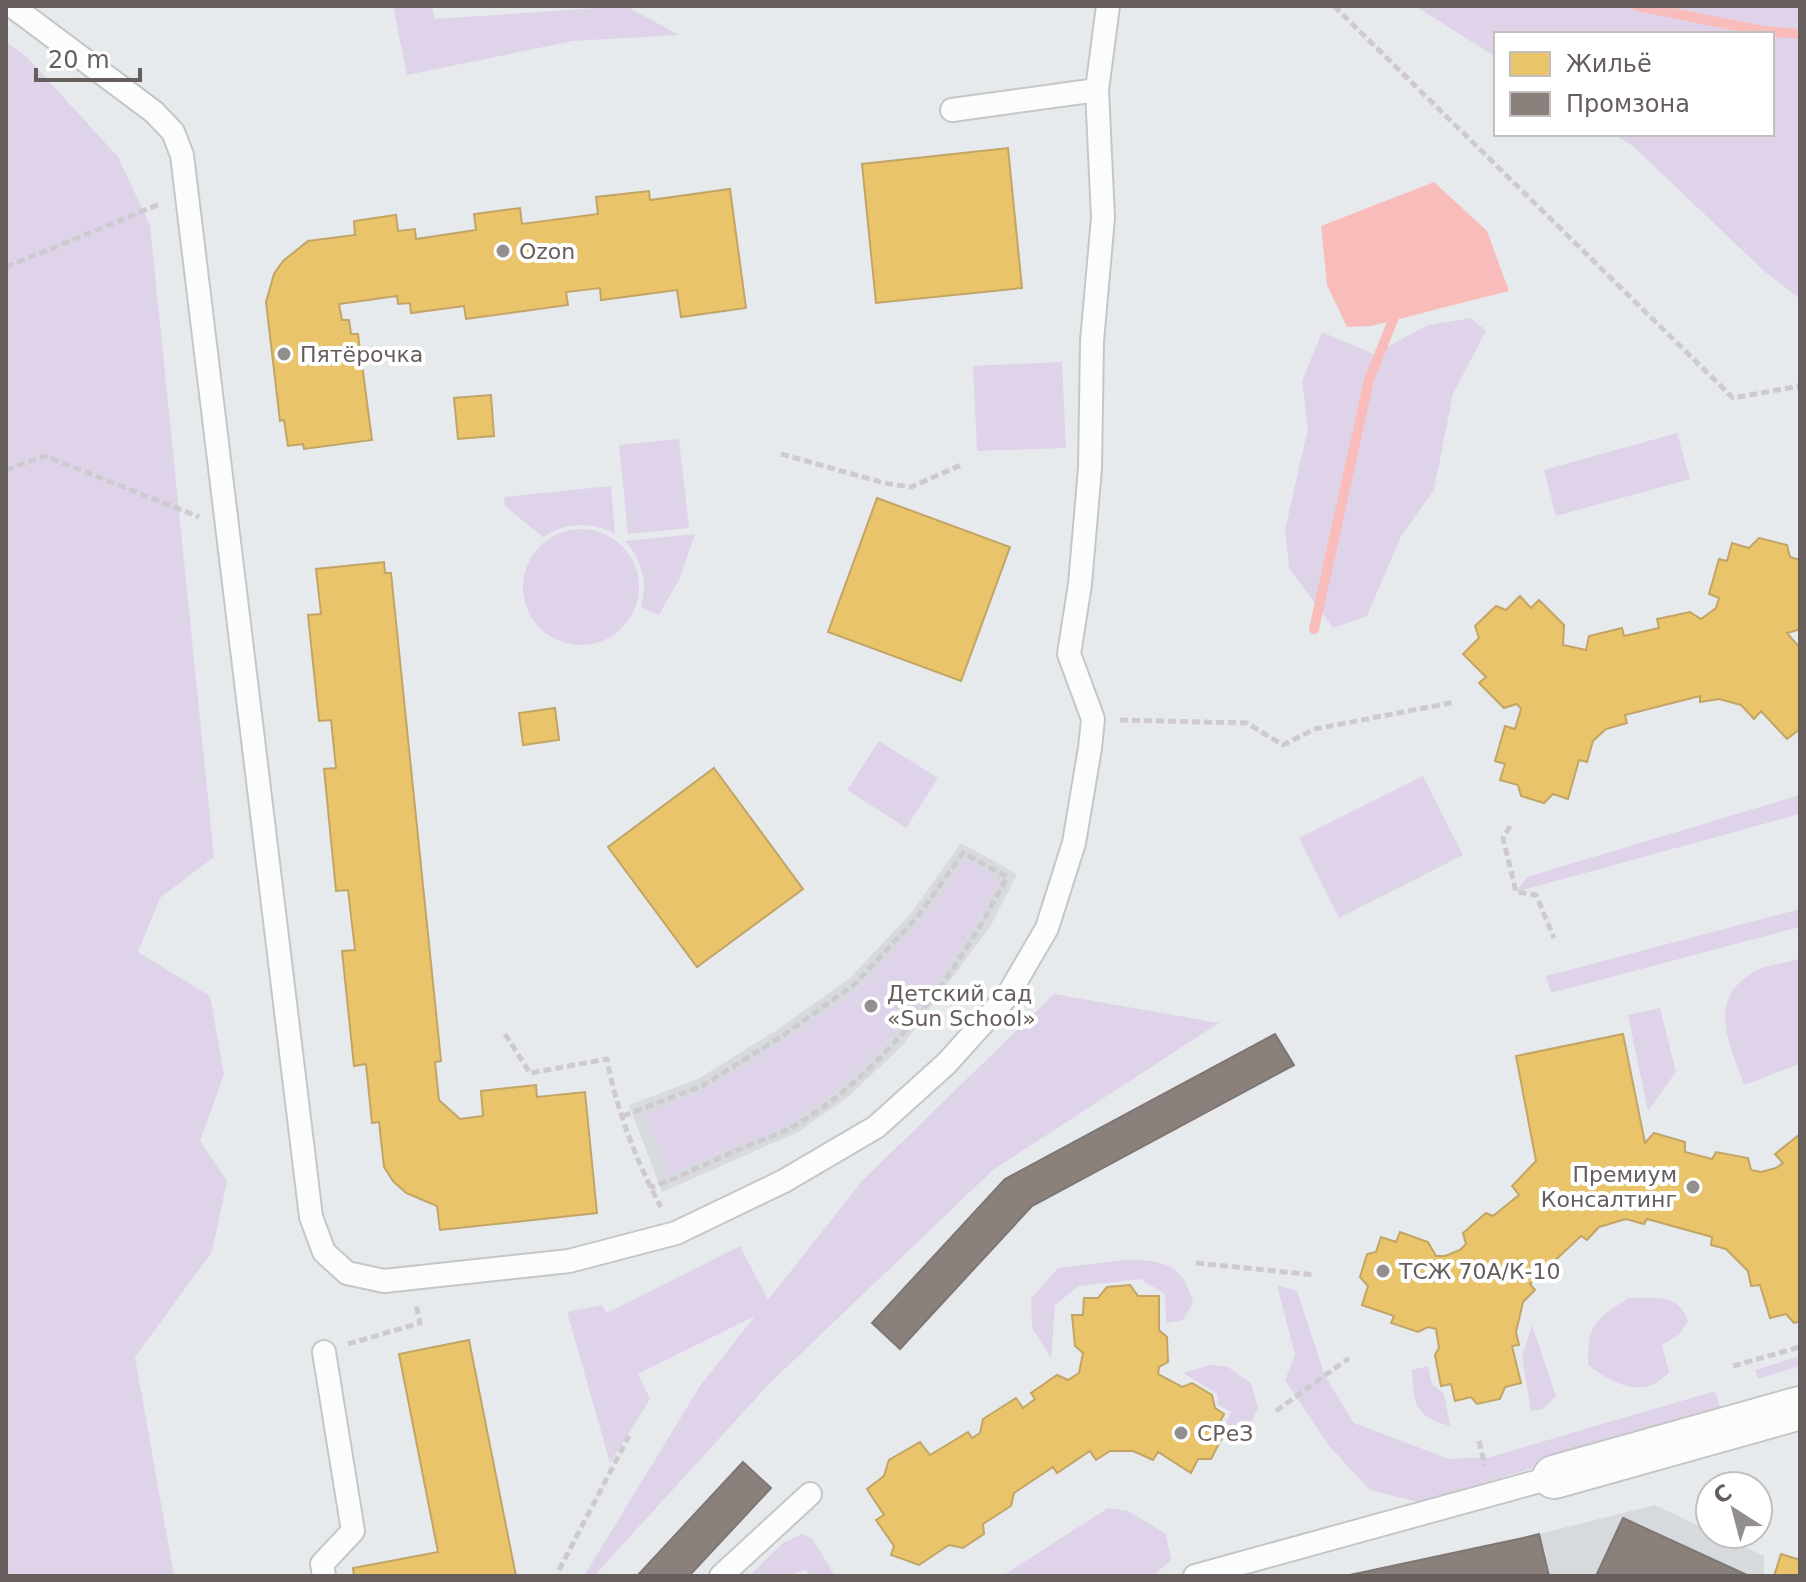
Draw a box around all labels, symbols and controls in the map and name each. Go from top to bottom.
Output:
scale bar [36,32,140,82]
legend [1494,32,1774,136]
text: 20 m [48,46,110,74]
text: Жильё [1566,50,1652,78]
text: Промзона [1566,90,1690,118]
place label: Ozon [519,239,575,264]
marker: Ozon [494,242,512,260]
place label: Пятёрочка [300,342,423,367]
marker: Пятёрочка [275,345,293,363]
place label: Детский сад «Sun School» [887,981,1036,1031]
marker: Детский сад «Sun School» [862,997,880,1015]
place label: Премиум Консалтинг [1541,1162,1677,1212]
marker: Премиум Консалтинг [1684,1178,1702,1196]
place label: ТСЖ 70А/К-10 [1398,1259,1561,1284]
marker: ТСЖ 70А/К-10 [1374,1262,1392,1280]
place label: СРеЗ [1197,1421,1253,1446]
marker: СРеЗ [1172,1424,1190,1442]
north arrow [1694,1470,1774,1550]
text: С [1709,1479,1736,1509]

